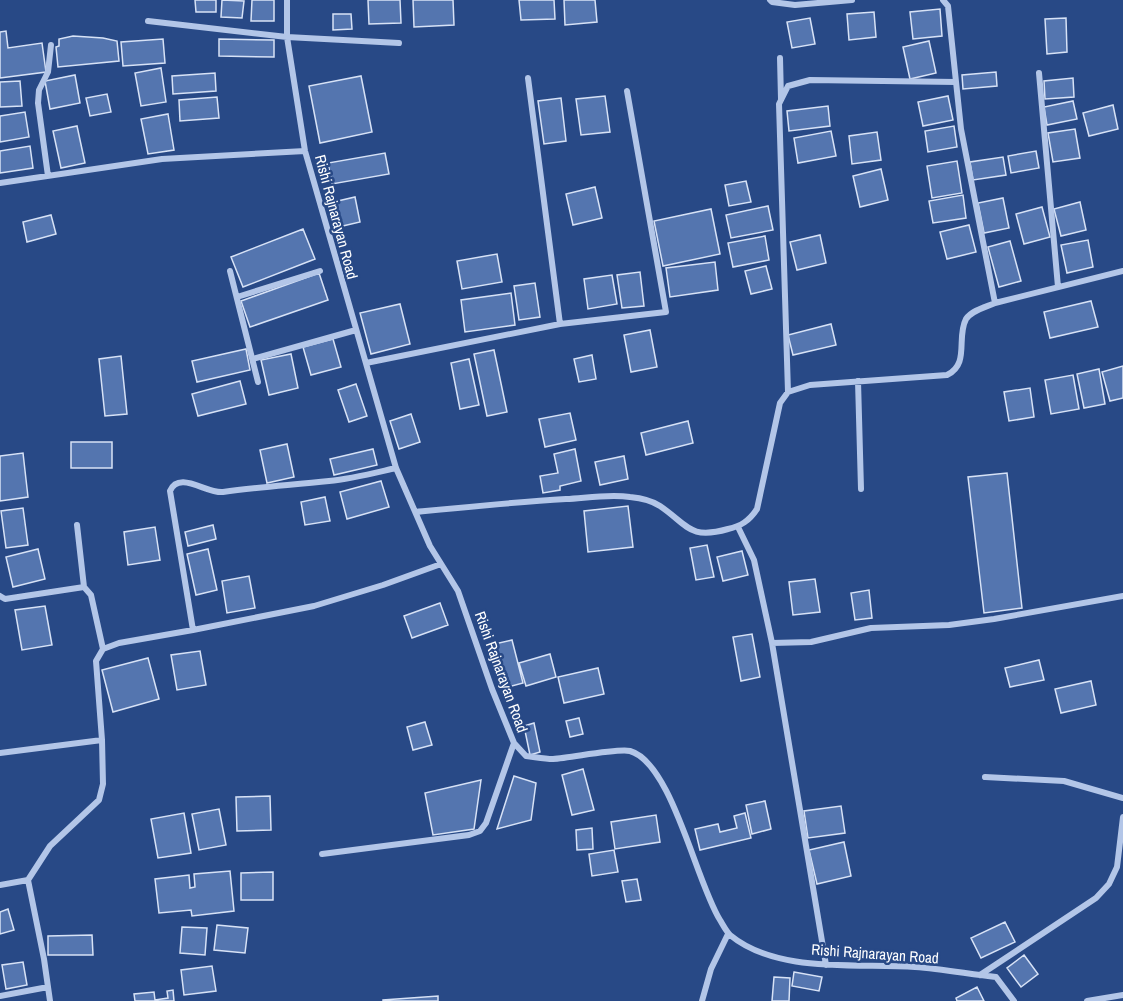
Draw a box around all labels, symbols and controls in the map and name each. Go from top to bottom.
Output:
street label: Rishi Rajnarayan Road [310,152,363,281]
street label: Rishi Rajnarayan Road [470,608,533,735]
street label: Rishi Rajnarayan Road [811,939,940,968]

